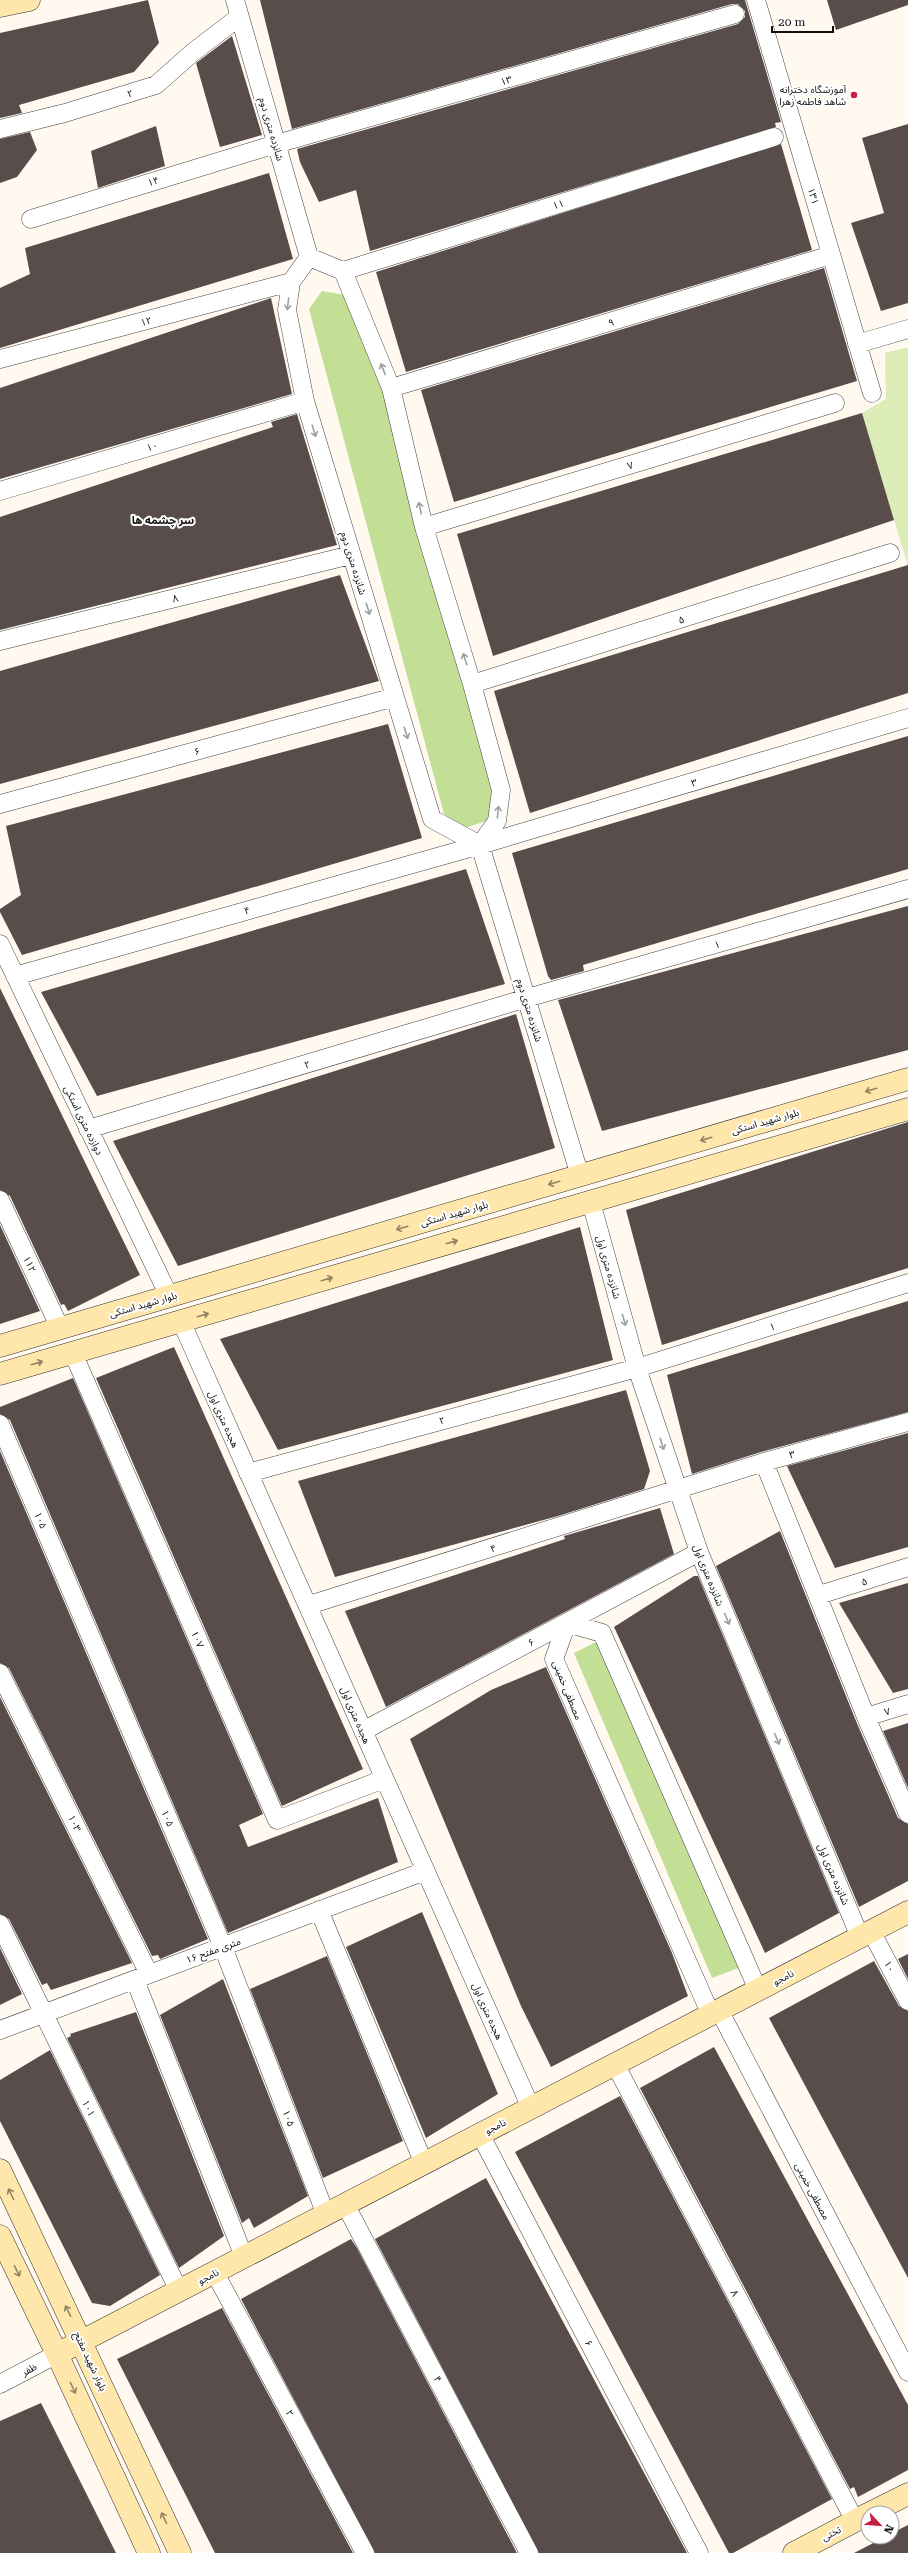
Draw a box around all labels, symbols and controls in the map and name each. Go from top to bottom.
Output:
scale bar [772,8,833,34]
text: 20 m [778,15,805,29]
street label: ۱۳ [499,74,513,87]
place label: آموزشگاه دخترانه شاهد فاطمه زهرا [779,84,847,108]
street label: ۲ [126,87,134,100]
marker: آموزشگاه دخترانه شاهد فاطمه زهرا [849,90,859,100]
street label: شانزده متری دوم [254,96,286,163]
street label: ۱۴ [146,175,160,188]
street label: ۱۳۱ [806,186,821,206]
street label: ۱۱ [551,198,565,211]
one-way arrow [285,297,292,310]
street label: ۱۲ [139,315,153,328]
street label: ۹ [607,316,615,329]
one-way arrow [379,363,387,375]
one-way arrow [311,424,318,437]
street label: ۱۰ [145,440,159,453]
street label: ۷ [626,459,635,472]
one-way arrow [415,501,423,514]
district label: سر چشمه ها [132,514,194,528]
street label: شانزده متری دوم [336,530,368,597]
street label: ۸ [171,592,179,605]
one-way arrow [364,603,372,615]
street label: ۵ [677,613,685,626]
one-way arrow [461,653,468,666]
one-way arrow [403,726,410,739]
street label: ۶ [193,745,201,758]
street label: ۳ [690,776,699,789]
one-way arrow [494,806,502,819]
street label: ۴ [243,904,251,917]
street label: ۱ [713,938,721,951]
street label: شانزده متری دوم [512,977,544,1044]
street label: ۲ [303,1058,311,1071]
street label: دوازده متری استکی [61,1084,105,1157]
one-way arrow [864,1087,877,1094]
street label: بلوار شهید استکی [730,1106,801,1137]
one-way arrow [699,1136,712,1143]
one-way arrow [548,1180,561,1187]
street label: بلوار شهید استکی [419,1198,490,1229]
one-way arrow [396,1225,409,1232]
street label: شانزده متری اول [593,1234,623,1300]
one-way arrow [446,1238,459,1245]
street label: ۱۱۲ [21,1254,38,1274]
one-way arrow [321,1274,334,1282]
street label: بلوار شهید استکی [108,1289,179,1320]
one-way arrow [196,1311,209,1318]
one-way arrow [621,1313,628,1326]
street label: ۱ [768,1320,776,1333]
one-way arrow [31,1359,44,1366]
street label: هجده متری اول [205,1389,241,1450]
street label: ۲ [438,1414,446,1427]
one-way arrow [659,1438,666,1451]
street label: ۳ [788,1448,797,1461]
street label: ۱۰۵ [32,1510,49,1530]
street label: ۴ [489,1542,497,1555]
street label: شانزده متری اول [690,1543,726,1608]
street label: ۵ [860,1575,868,1588]
one-way arrow [723,1612,731,1624]
street label: ۱۰۷ [189,1629,206,1650]
street label: ۶ [526,1636,536,1649]
street label: مصطفی خمینی [551,1659,584,1721]
street label: هجده متری اول [338,1685,373,1746]
street label: ۷ [883,1705,892,1718]
one-way arrow [774,1732,781,1744]
street label: ۱۰۵ [159,1808,176,1828]
street label: ۱۰۳ [66,1813,83,1834]
street label: شانزده متری اول [815,1842,851,1907]
street label: ۱۶ متری مفتح [184,1935,243,1967]
street label: ۱۰ [882,1959,897,1974]
street label: نامجو [771,1967,796,1988]
street label: هجده متری اول [469,1981,505,2042]
street label: ۱۰۱ [80,2098,97,2118]
street label: ۱۰۵ [280,2108,297,2128]
street label: نامجو [483,2117,508,2137]
street label: مصطفی خمینی [793,2161,832,2222]
one-way arrow [7,2188,14,2200]
one-way arrow [14,2265,21,2277]
street label: نامجو [196,2266,221,2287]
street label: ۸ [728,2288,741,2299]
one-way arrow [64,2305,71,2317]
street label: بلوار شهید مفتح [70,2330,109,2394]
street label: ۶ [582,2338,595,2348]
street label: ظفر [19,2361,39,2379]
street label: ۴ [431,2374,444,2384]
one-way arrow [70,2382,77,2394]
street label: ۲ [283,2408,296,2418]
north arrow [860,2505,900,2545]
one-way arrow [160,2512,167,2524]
text: N [881,2523,896,2536]
street label: تختی [820,2524,843,2543]

